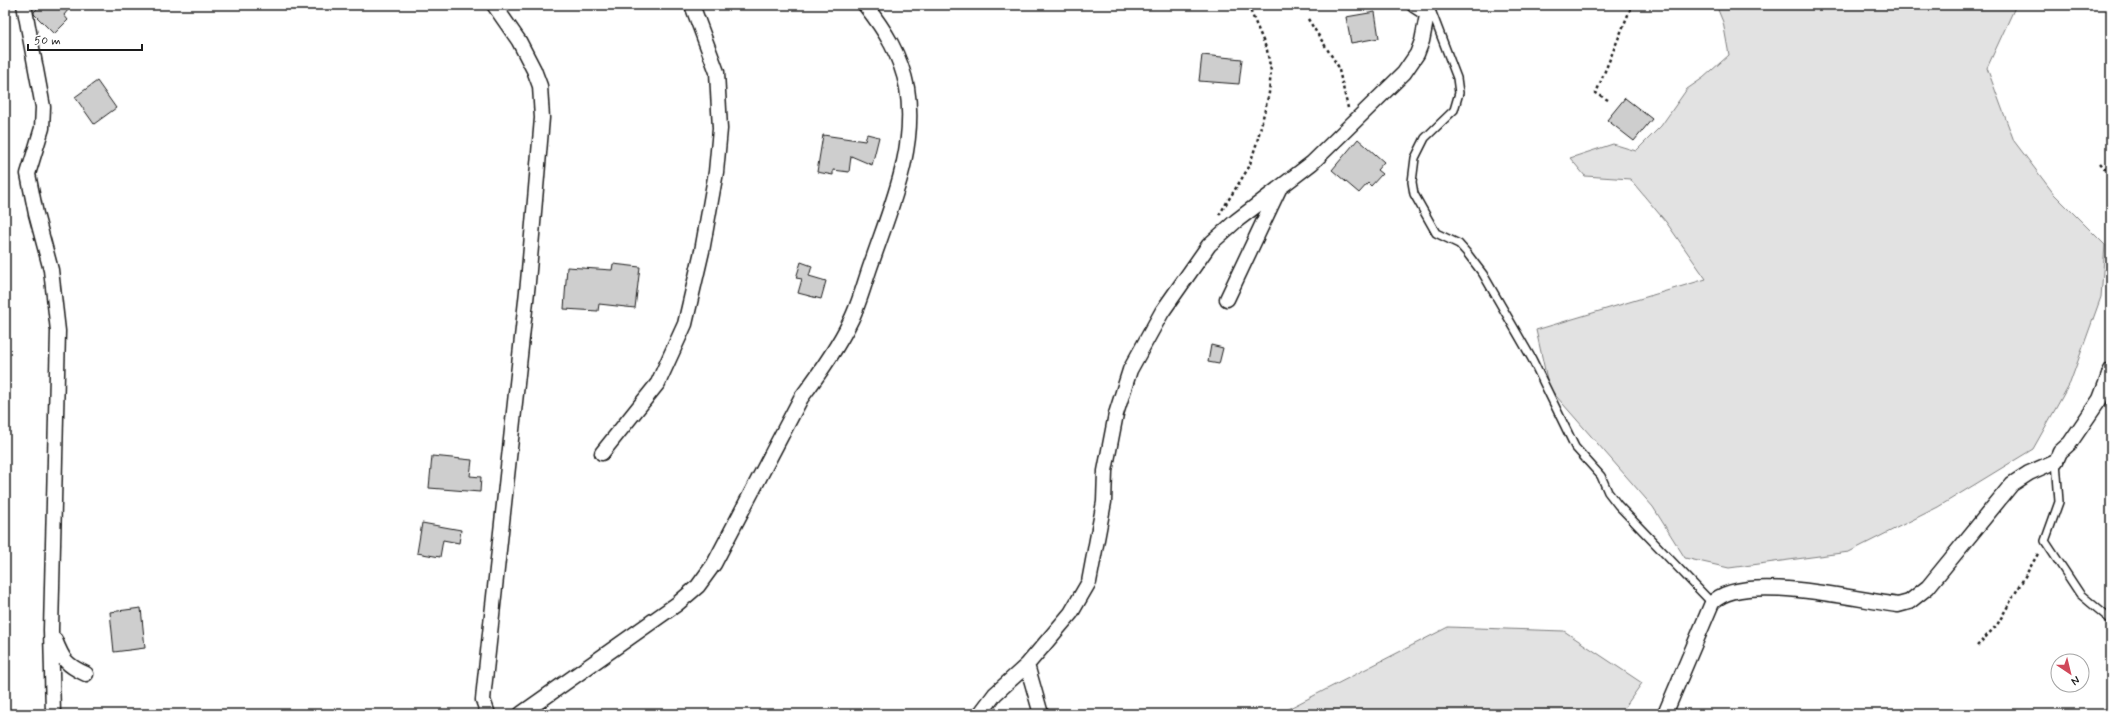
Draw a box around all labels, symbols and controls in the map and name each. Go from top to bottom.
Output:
scale bar [28,26,142,52]
text: 50 m [34,33,61,49]
north arrow [2050,653,2090,693]
text: N [2068,673,2082,688]

